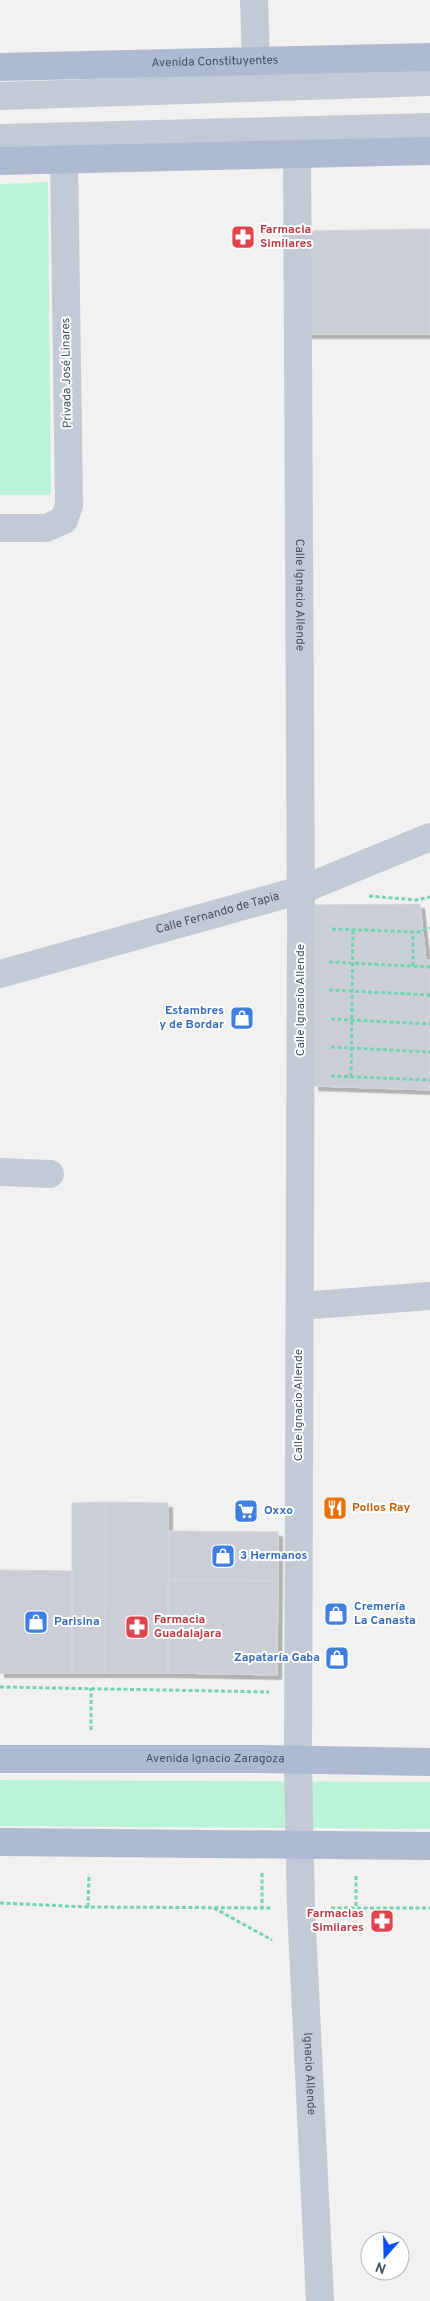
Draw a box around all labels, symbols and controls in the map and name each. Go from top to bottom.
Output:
street label: Avenida Constituyentes [151,53,279,71]
place label: Farmacia Similares [260,222,312,252]
pharmacy icon: Farmacia Similares [230,224,256,250]
street label: Privada José Linares [58,317,76,429]
street label: Calle Ignacio Allende [291,539,308,651]
street label: Calle Fernando de Tapia [154,888,281,938]
street label: Calle Ignacio Allende [293,944,309,1056]
place label: Estambres y de Bordar [159,1003,224,1033]
shop icon: Estambres y de Bordar [229,1005,255,1031]
street label: Calle Ignacio Allende [291,1349,307,1461]
restaurant icon: Pollos Ray [322,1495,348,1521]
supermarket icon: Oxxo [233,1498,259,1524]
place label: Pollos Ray [352,1500,410,1516]
place label: Oxxo [264,1503,293,1519]
shop icon: 3 Hermanos [210,1543,236,1569]
place label: 3 Hermanos [240,1548,308,1564]
place label: Cremería La Canasta [354,1599,416,1629]
shop icon: Cremería La Canasta [323,1601,349,1627]
shop icon: Parisina [23,1609,49,1635]
place label: Farmacia Guadalajara [154,1612,222,1642]
place label: Parisina [54,1614,100,1630]
pharmacy icon: Farmacia Guadalajara [124,1614,150,1640]
shop icon: Zapataría Gaba [324,1645,350,1671]
place label: Zapataría Gaba [234,1650,320,1666]
street label: Avenida Ignacio Zaragoza [145,1751,285,1767]
place label: Farmacias Similares [307,1906,364,1936]
pharmacy icon: Farmacias Similares [369,1908,395,1934]
street label: Ignacio Allende [299,2032,319,2116]
north arrow [360,2231,410,2281]
text: N [373,2257,389,2277]

